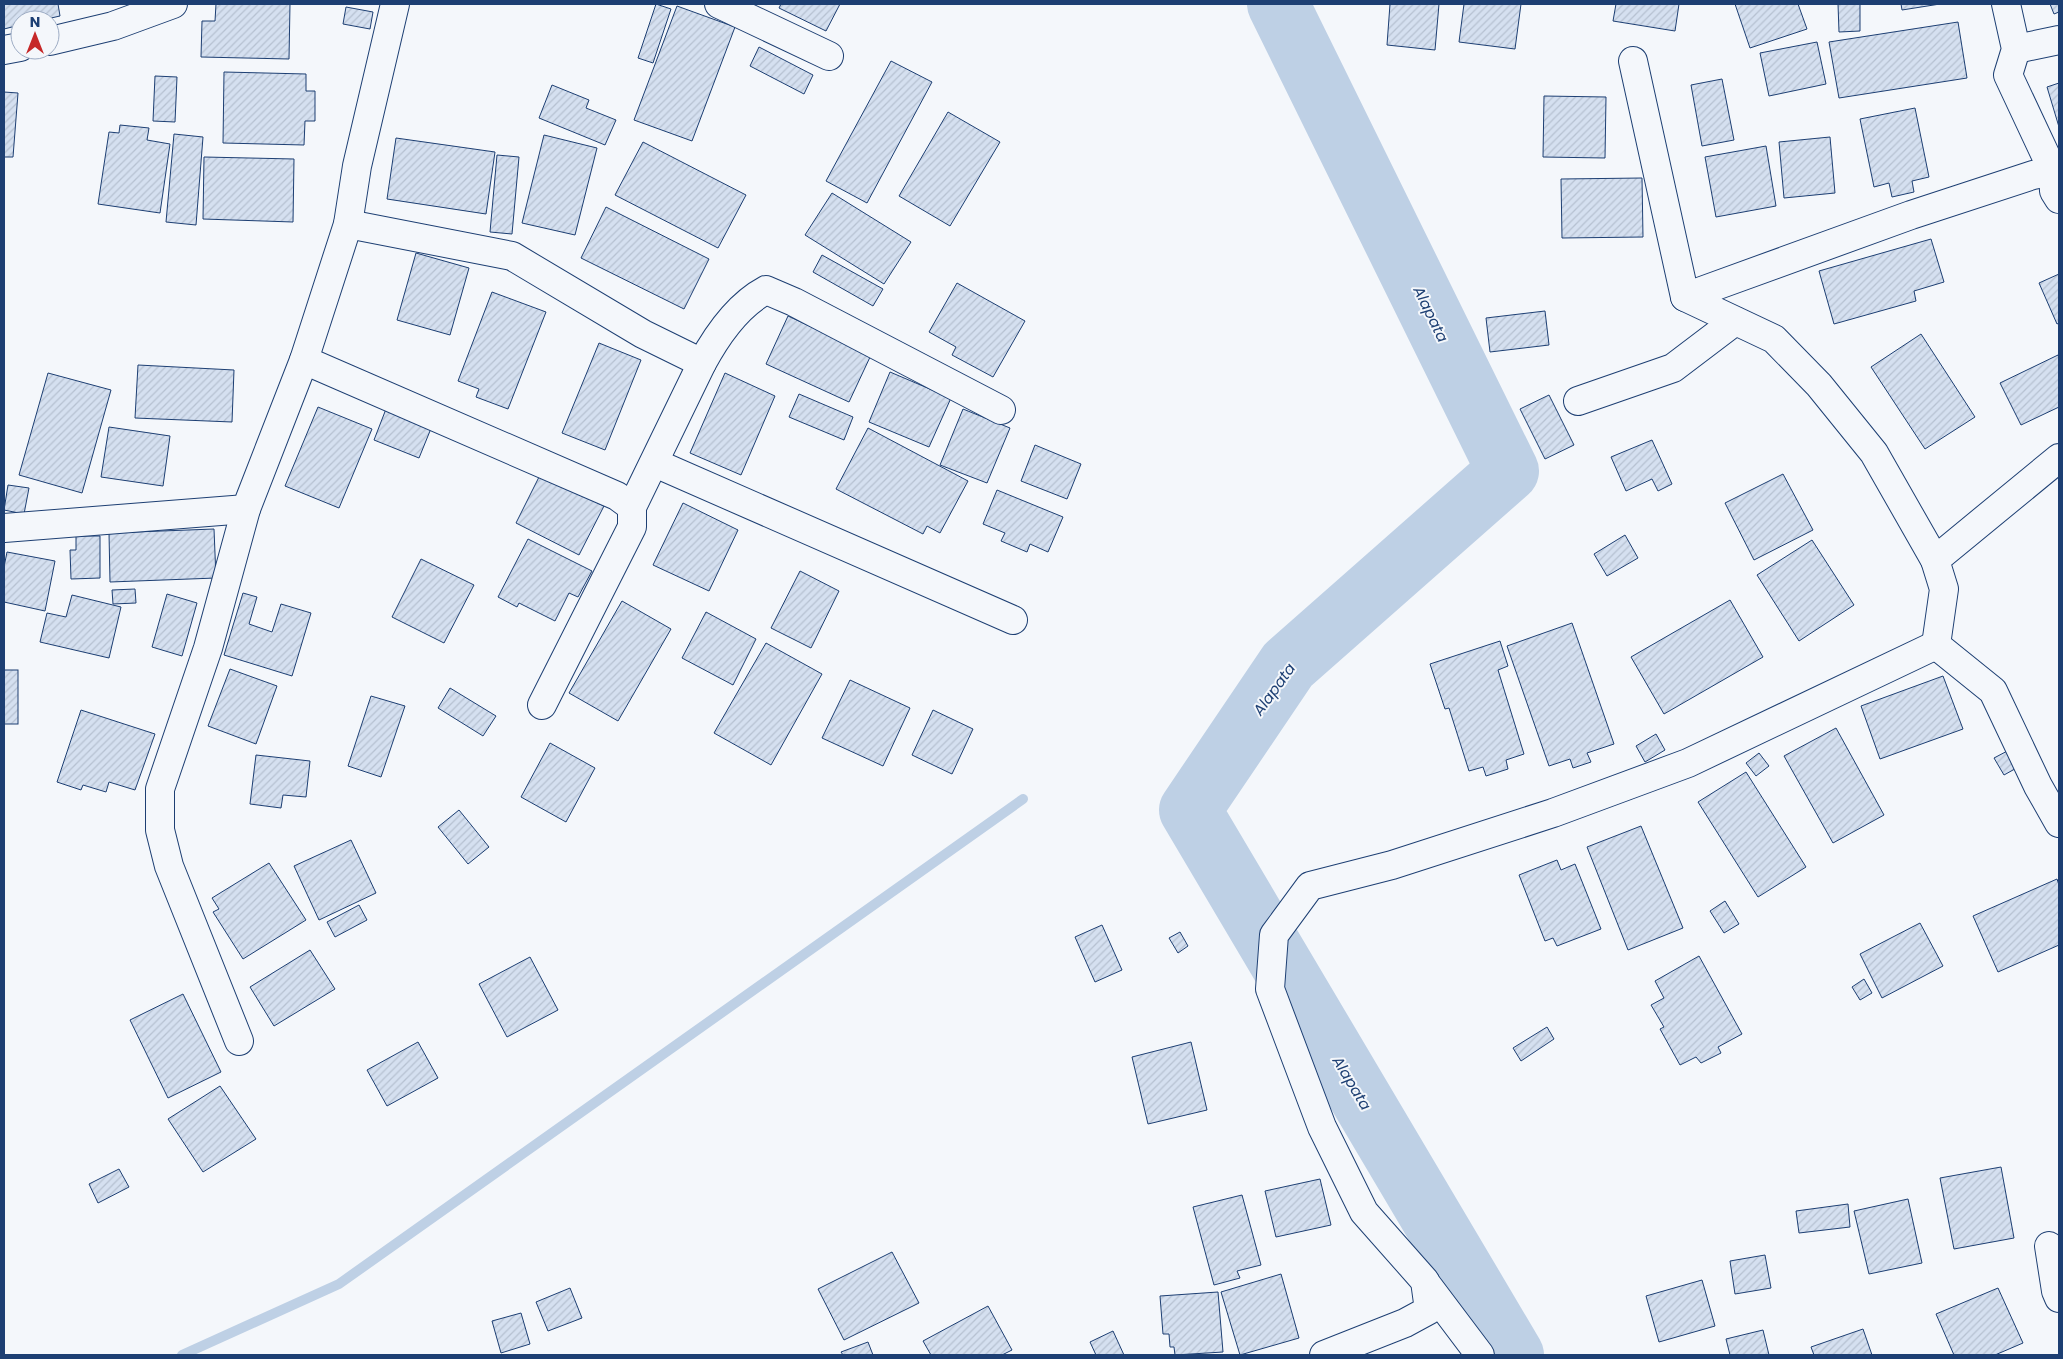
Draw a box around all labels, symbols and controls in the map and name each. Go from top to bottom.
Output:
north arrow [10,10,60,60]
text: N [30,12,40,32]
water label: Alapata [1408,282,1454,345]
water label: Alapata [1247,659,1300,720]
water label: Alapata [1327,1051,1376,1114]

